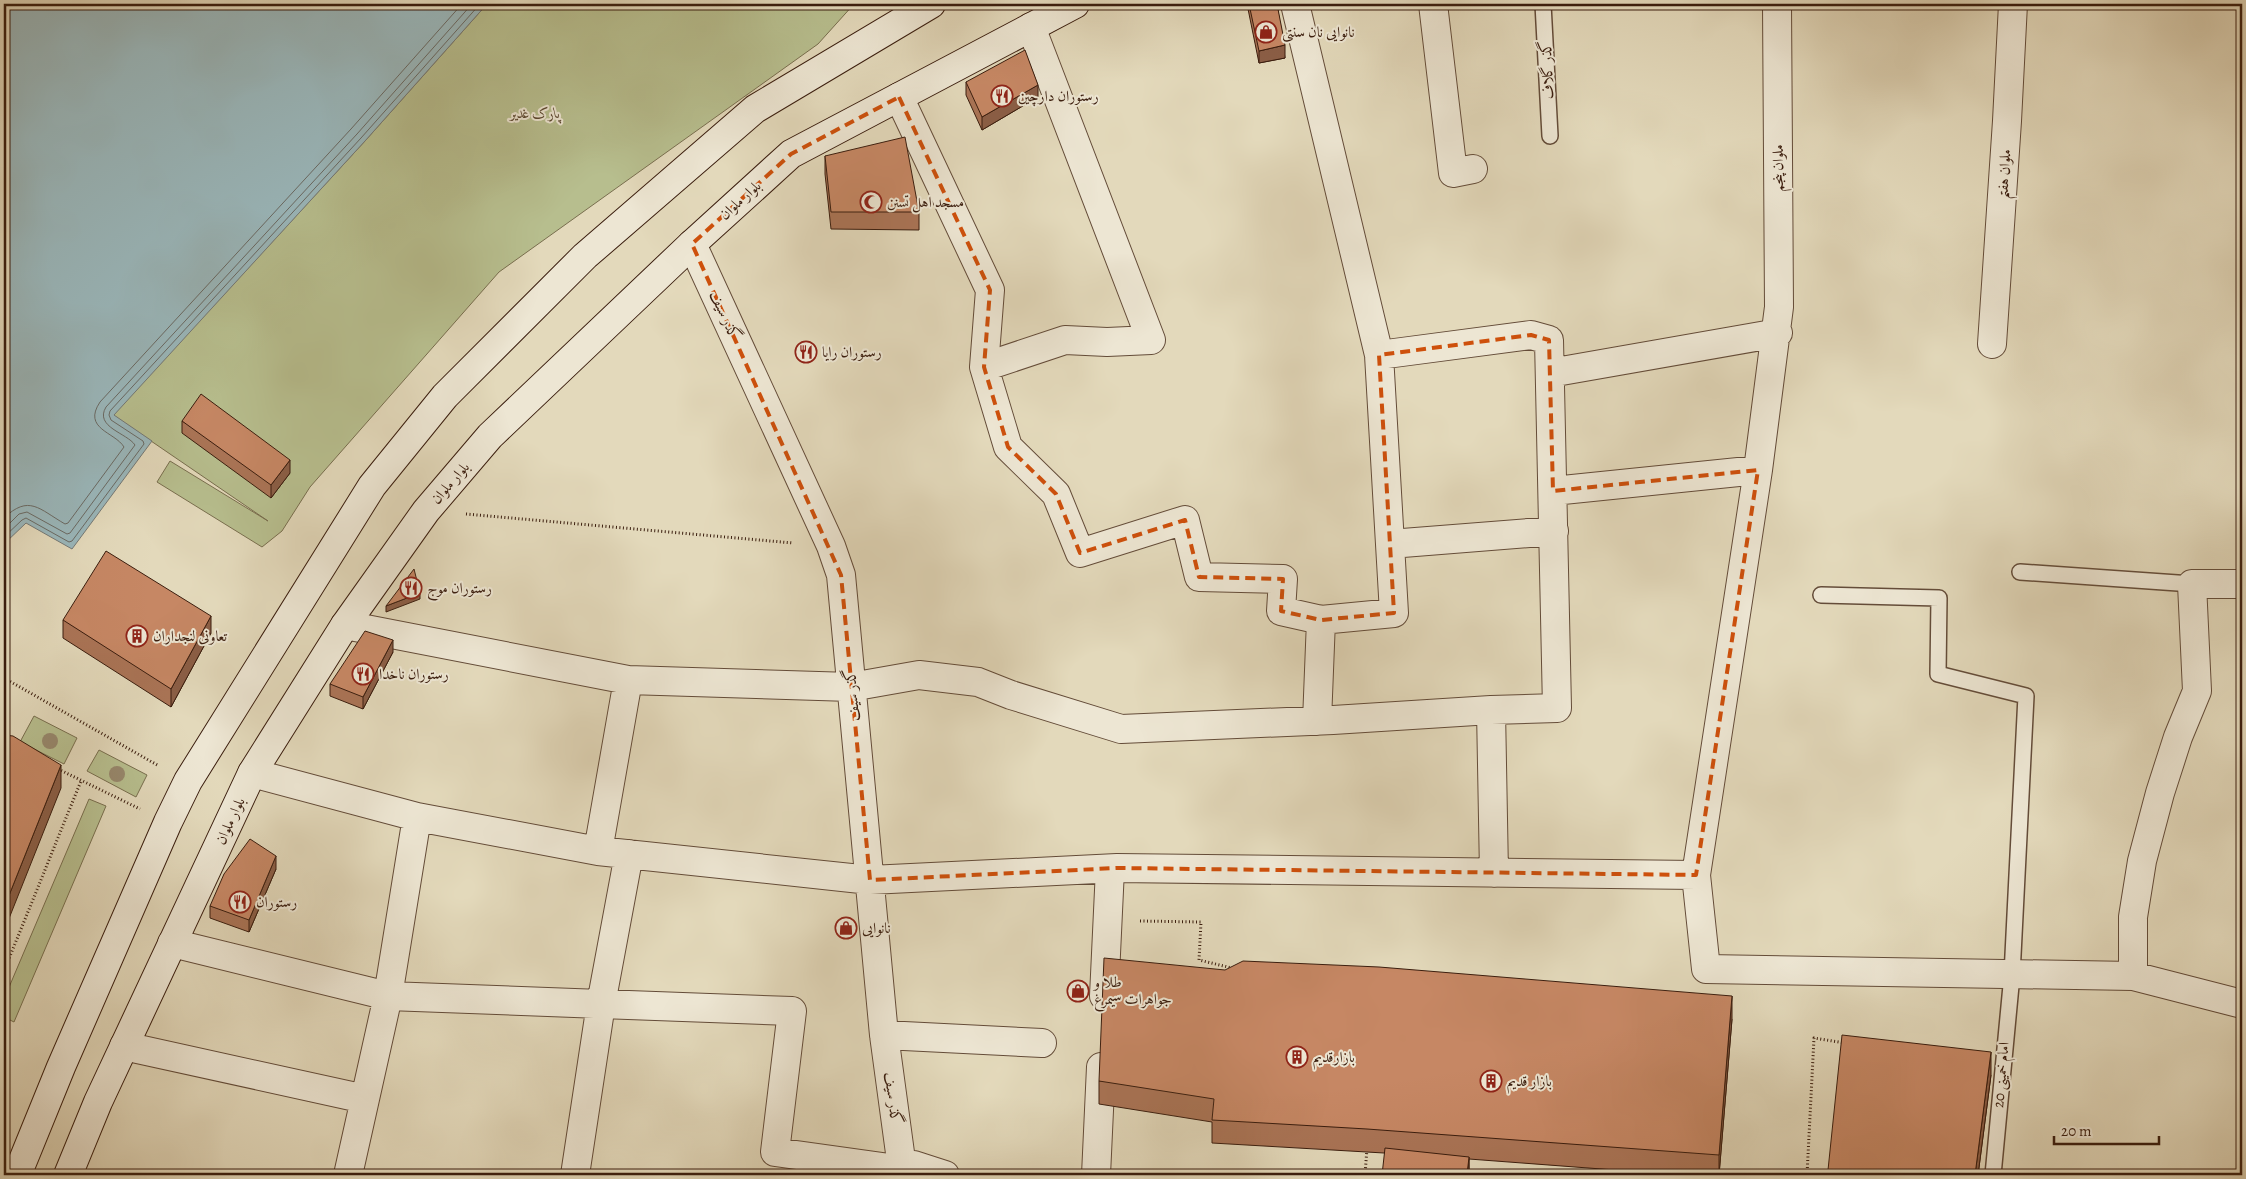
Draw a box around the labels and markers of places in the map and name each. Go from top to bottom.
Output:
shop icon: نانوایی نان سنتی [1254,20,1278,44]
place label: نانوایی نان سنتی [1282,22,1355,43]
restaurant icon: رستوران دارچین [990,84,1014,108]
place label: رستوران دارچین [1018,86,1099,107]
mosque icon: مسجد اهل تسنن [859,190,883,214]
place label: مسجد اهل تسنن [887,192,964,213]
restaurant icon: رستوران رایا [794,340,818,364]
place label: رستوران رایا [822,342,882,362]
restaurant icon: رستوران موج [399,576,423,600]
place label: رستوران موج [427,578,492,601]
building icon: تعاونی لنجداران [125,624,149,648]
place label: تعاونی لنجداران [153,626,227,646]
restaurant icon: رستوران ناخدا [351,662,375,686]
place label: رستوران ناخدا [379,664,449,684]
restaurant icon: رستوران [228,890,252,914]
place label: رستوران [256,892,297,912]
shop icon: نانوایی [834,916,858,940]
place label: نانوایی [862,918,891,938]
place label: طلا و جواهرات سیمرغ [1092,972,1172,1012]
shop icon: طلا و جواهرات سیمرغ [1066,979,1090,1003]
building icon: بازارقدیم [1285,1045,1309,1069]
place label: بازارقدیم [1313,1047,1355,1070]
building icon: بازار قدیم [1479,1069,1503,1093]
place label: بازار قدیم [1507,1071,1552,1094]

